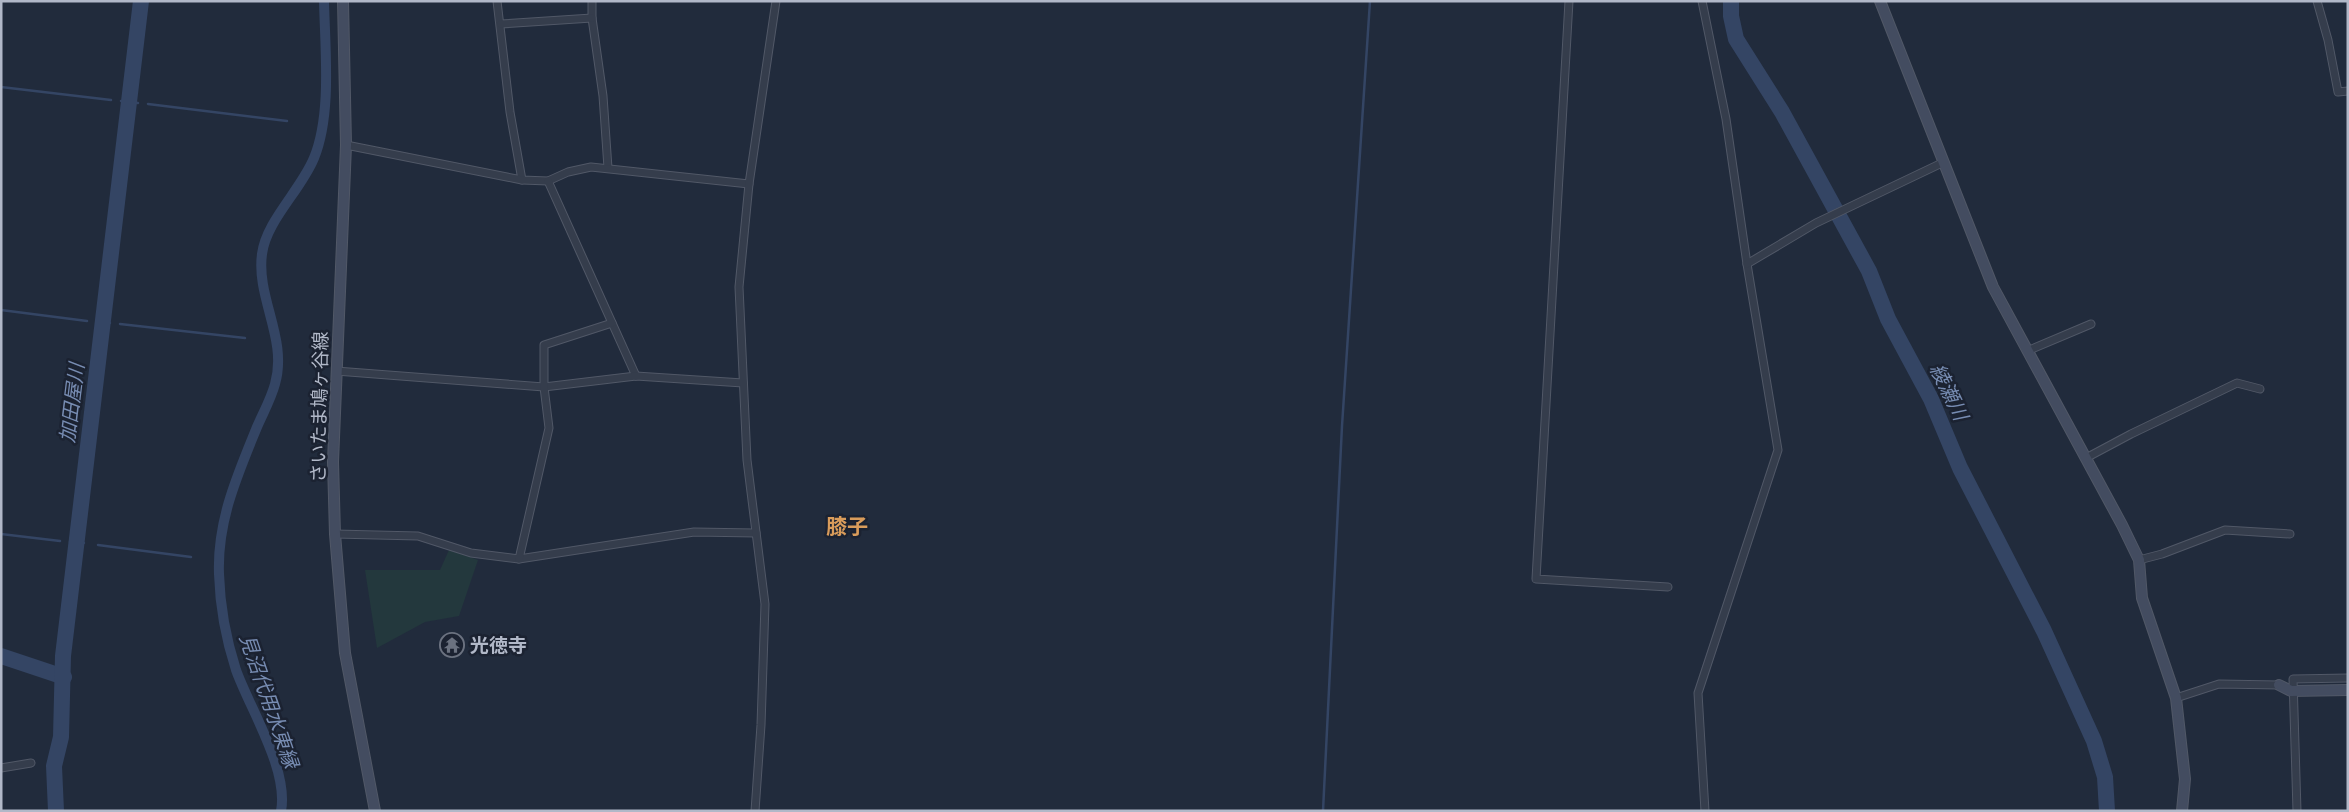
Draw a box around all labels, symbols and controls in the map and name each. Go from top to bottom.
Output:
street label: さいたま鳩ヶ谷線 [308,331,332,483]
water label: 加田屋川 [56,360,89,444]
water label: 綾瀬川 [1925,360,1973,426]
district label: 膝子 [826,515,868,539]
water label: 見沼代用水東縁 [235,631,303,773]
temple icon: 光徳寺 [439,632,465,658]
place label: 光徳寺 [470,635,527,657]

